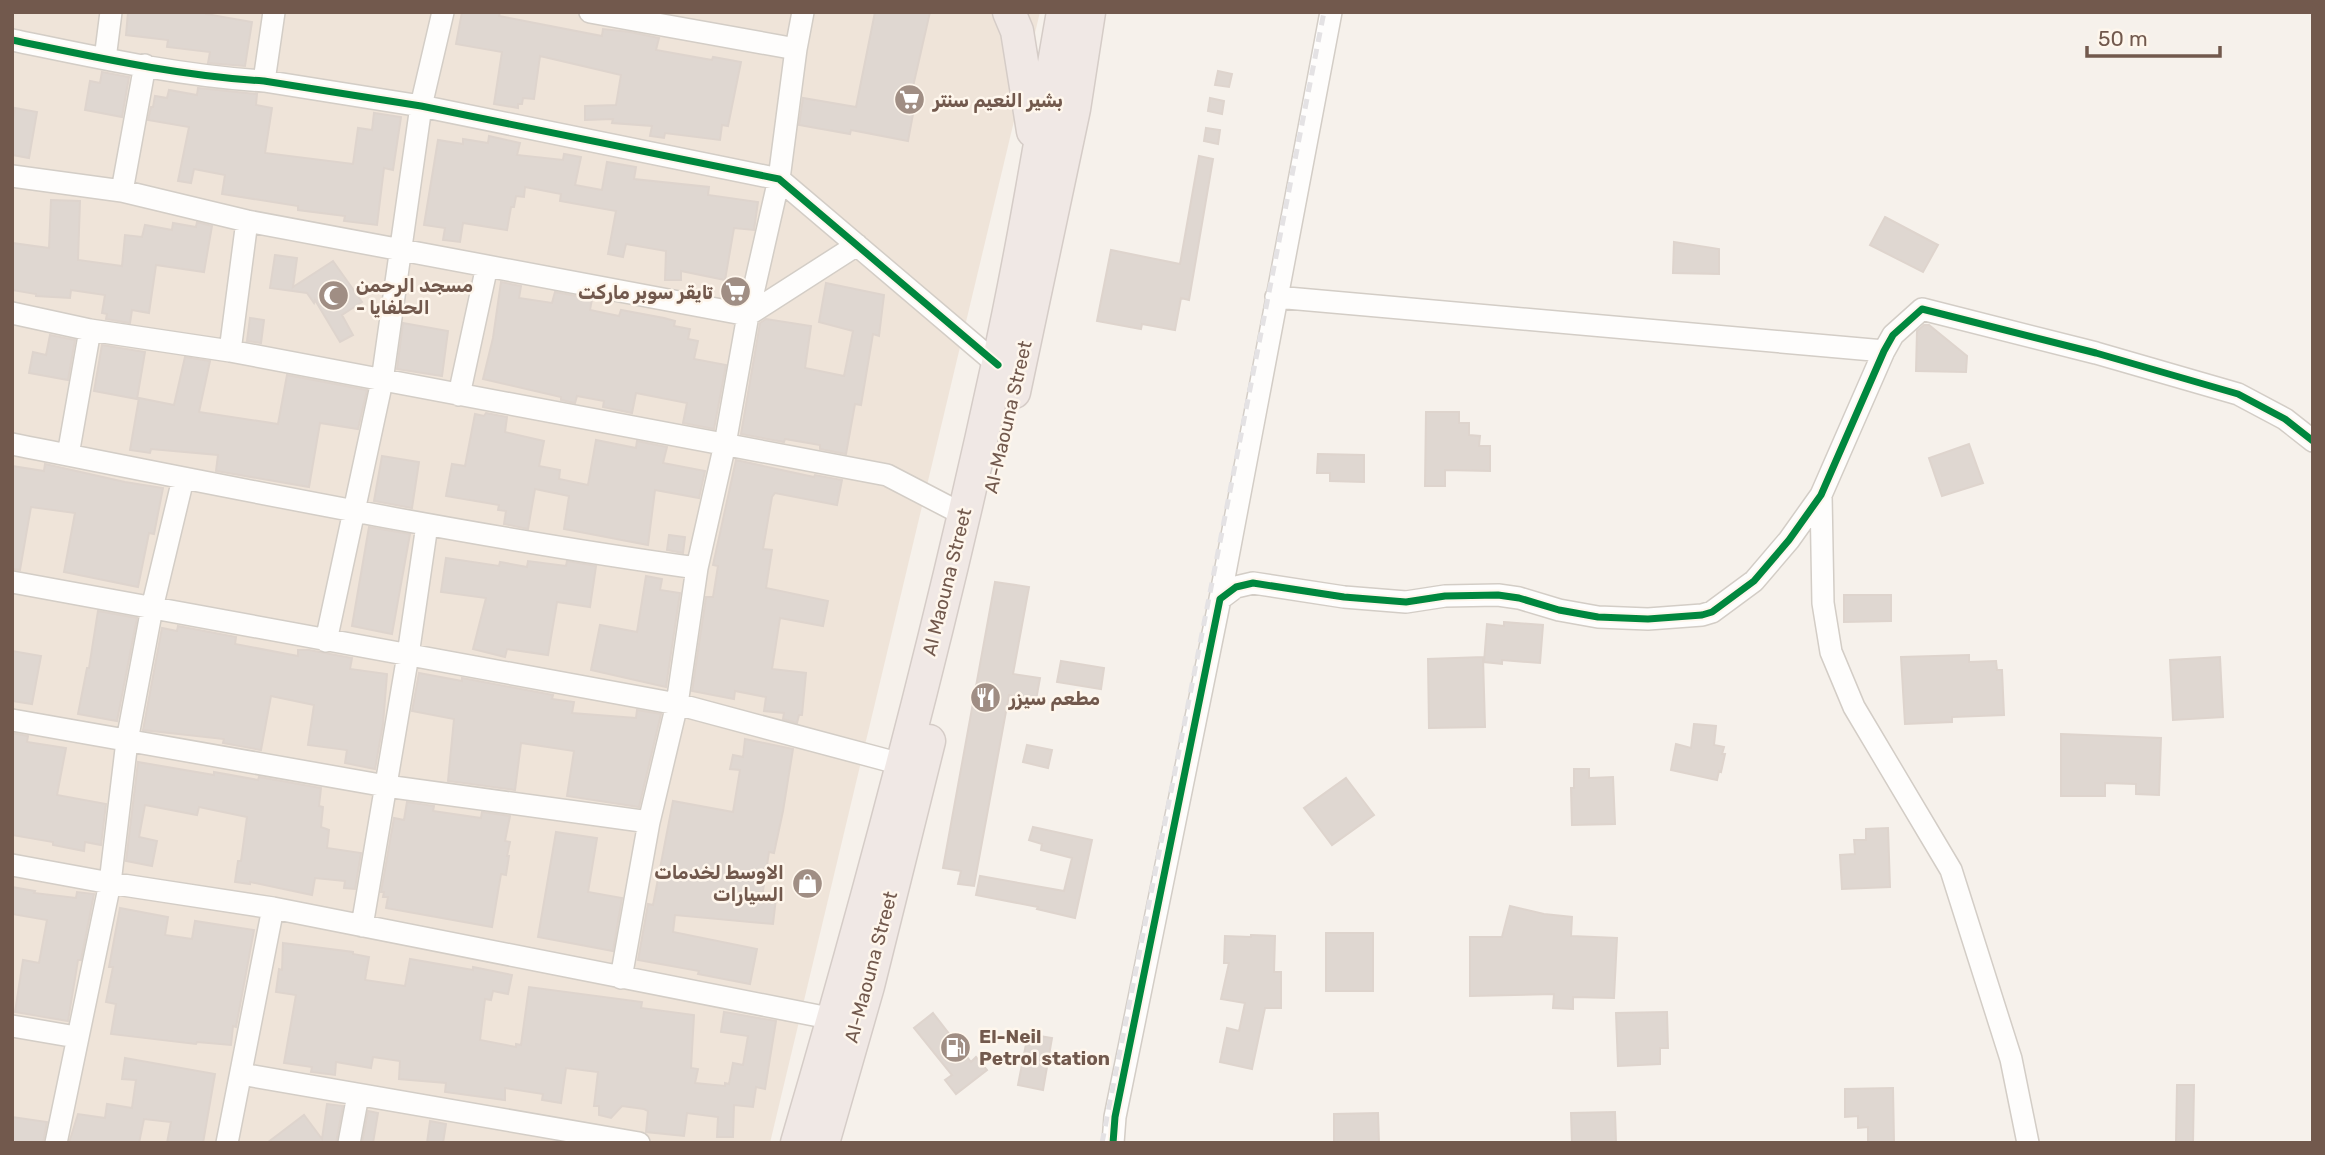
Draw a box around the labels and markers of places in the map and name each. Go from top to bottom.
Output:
supermarket icon: بشير النعيم سنتر [893,83,927,117]
place label: بشير النعيم سنتر [932,89,1063,113]
place label: مسجد الرحمن - الحلفايا [356,274,473,319]
supermarket icon: تايقر سوبر ماركت [719,275,753,309]
mosque icon: مسجد الرحمن - الحلفايا [316,279,350,313]
place label: تايقر سوبر ماركت [578,281,714,304]
restaurant icon: مطعم سيزر [969,681,1003,715]
place label: مطعم سيزر [1008,687,1100,711]
place label: الاوسط لخدمات السيارات [654,861,784,906]
shop icon: الاوسط لخدمات السيارات [790,866,824,900]
place label: El-Neil Petrol station [979,1025,1110,1070]
fuel station icon: El-Neil Petrol station [939,1030,973,1064]

